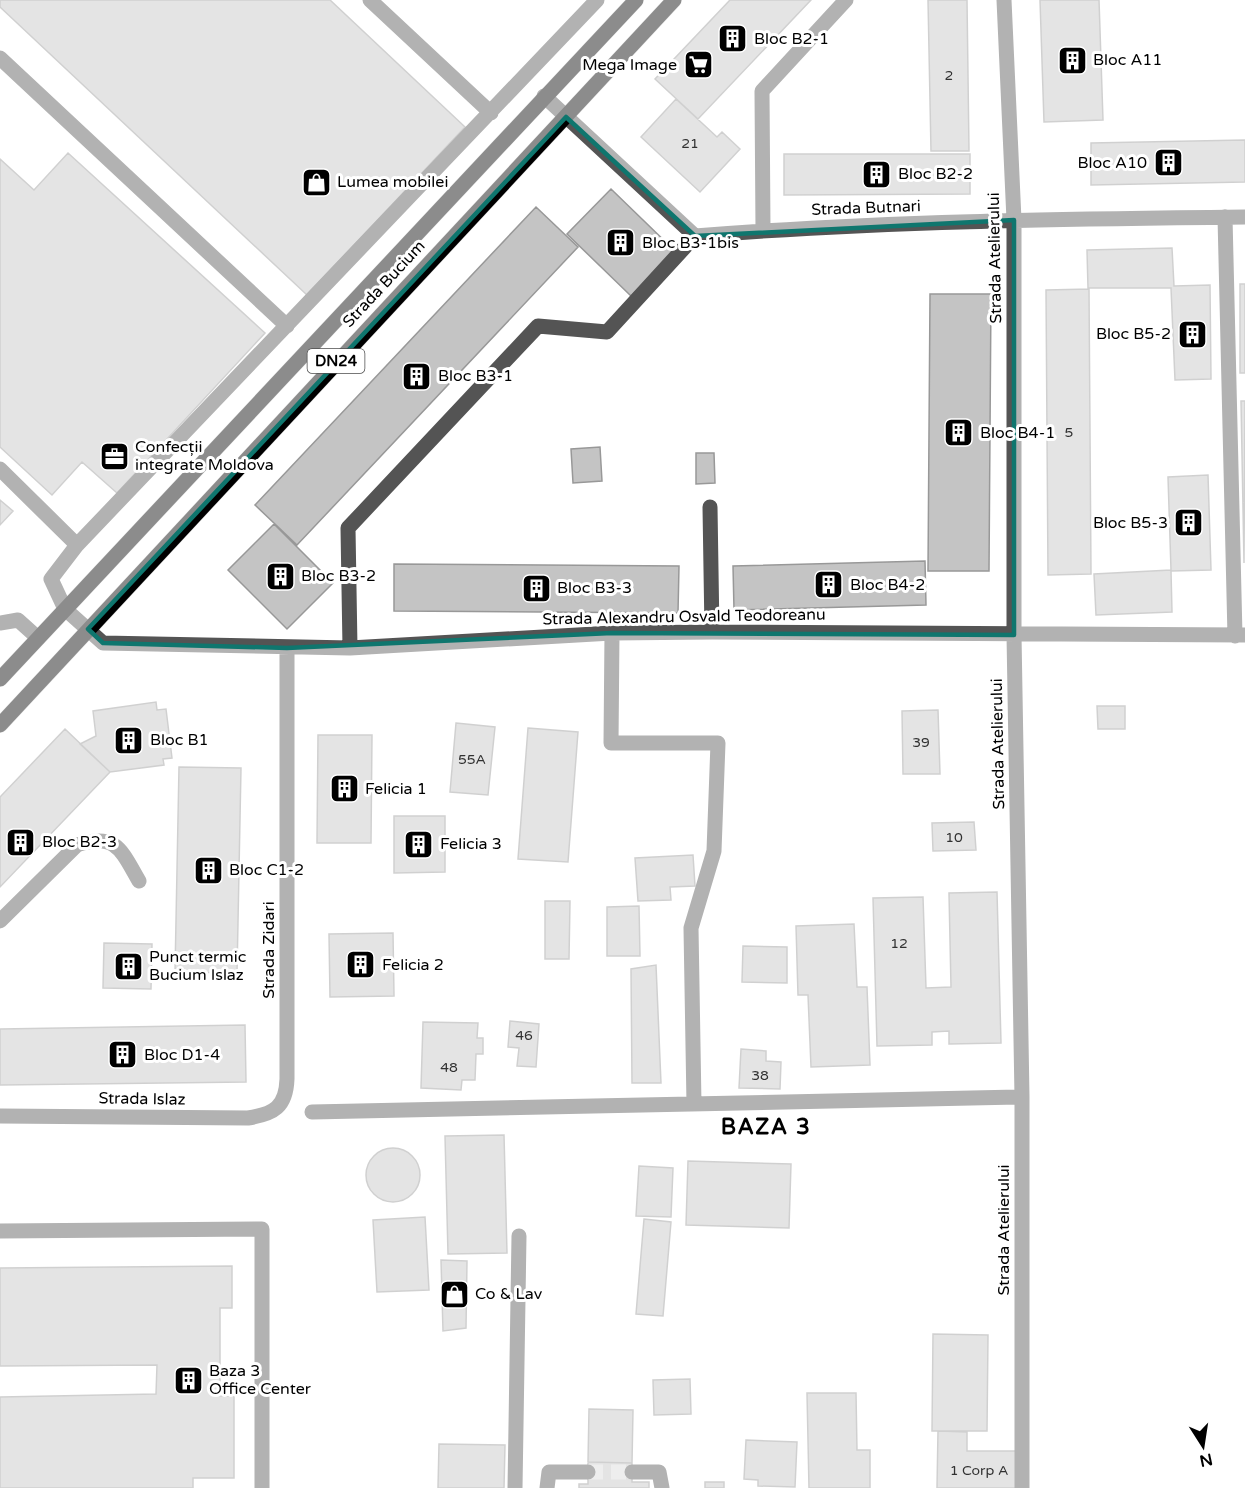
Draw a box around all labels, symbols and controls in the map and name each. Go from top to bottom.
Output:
building icon: Bloc B2-1 [717,23,749,55]
place label: Bloc B2-1 [754,29,829,49]
building icon: Bloc A11 [1056,44,1088,76]
supermarket icon: Mega Image [682,49,714,81]
place label: Bloc A11 [1093,50,1162,70]
place label: Mega Image [582,55,677,75]
house number: 2 [945,67,953,84]
house number: 21 [681,135,699,152]
building icon: Bloc A10 [1152,147,1184,179]
place label: Bloc A10 [1078,153,1147,173]
building icon: Bloc B2-2 [861,158,893,190]
place label: Bloc B2-2 [898,164,973,184]
shop icon: Lumea mobilei [300,166,332,198]
place label: Lumea mobilei [337,172,448,192]
street label: Strada Atelierului [984,192,1006,324]
street label: Strada Butnari [811,196,921,220]
building icon: Bloc B3-1bis [605,227,637,259]
place label: Bloc B3-1bis [642,233,739,253]
street label: Strada Bucium [339,236,429,332]
building icon: Bloc B5-2 [1176,318,1208,350]
place label: Bloc B5-2 [1096,324,1171,344]
road number: DN24 [308,349,364,373]
building icon: Bloc B3-1 [401,360,433,392]
place label: Bloc B3-1 [438,366,513,386]
building icon: Bloc B4-1 [943,417,975,449]
place label: Bloc B4-1 [980,423,1055,443]
house number: 5 [1065,424,1073,441]
place label: Confecții integrate Moldova [135,437,274,475]
office icon: Confecții integrate Moldova [98,440,130,472]
building icon: Bloc B5-3 [1173,507,1205,539]
place label: Bloc B5-3 [1093,513,1168,533]
building icon: Bloc B3-2 [264,560,296,592]
place label: Bloc B3-2 [301,566,376,586]
building icon: Bloc B4-2 [813,569,845,601]
building icon: Bloc B3-3 [520,572,552,604]
place label: Bloc B4-2 [850,575,925,595]
place label: Bloc B3-3 [557,578,632,598]
street label: Strada Alexandru Osvald Teodoreanu [542,605,826,629]
street label: Strada Atelierului [987,678,1009,810]
building icon: Bloc B1 [113,724,145,756]
place label: Bloc B1 [150,730,209,750]
house number: 39 [912,734,930,751]
house number: 55A [458,751,486,768]
building icon: Felicia 1 [328,773,360,805]
place label: Felicia 1 [365,779,427,799]
building icon: Bloc B2-3 [5,826,37,858]
building icon: Felicia 3 [403,828,435,860]
house number: 10 [945,829,963,846]
place label: Bloc B2-3 [42,832,117,852]
place label: Felicia 3 [440,834,502,854]
building icon: Bloc C1-2 [192,854,224,886]
place label: Bloc C1-2 [229,860,304,880]
street label: Strada Zidari [259,901,279,999]
house number: 12 [890,935,908,952]
place label: Punct termic Bucium Islaz [149,947,246,985]
building icon: Felicia 2 [345,949,377,981]
building icon: Punct termic Bucium Islaz [112,950,144,982]
place label: Felicia 2 [382,955,444,975]
house number: 46 [515,1027,533,1044]
building icon: Bloc D1-4 [107,1039,139,1071]
place label: Bloc D1-4 [144,1045,220,1065]
house number: 48 [440,1059,458,1076]
house number: 38 [751,1067,769,1084]
street label: Strada Islaz [98,1088,186,1110]
district label: BAZA 3 [721,1114,811,1140]
street label: Strada Atelierului [994,1164,1014,1296]
shop icon: Co & Lav [438,1278,470,1310]
place label: Co & Lav [475,1284,543,1304]
place label: Baza 3 Office Center [209,1361,312,1399]
building icon: Baza 3 Office Center [172,1364,204,1396]
north arrow [1173,1416,1233,1476]
text: N [1198,1449,1214,1471]
house number: 1 Corp A [950,1462,1008,1479]

